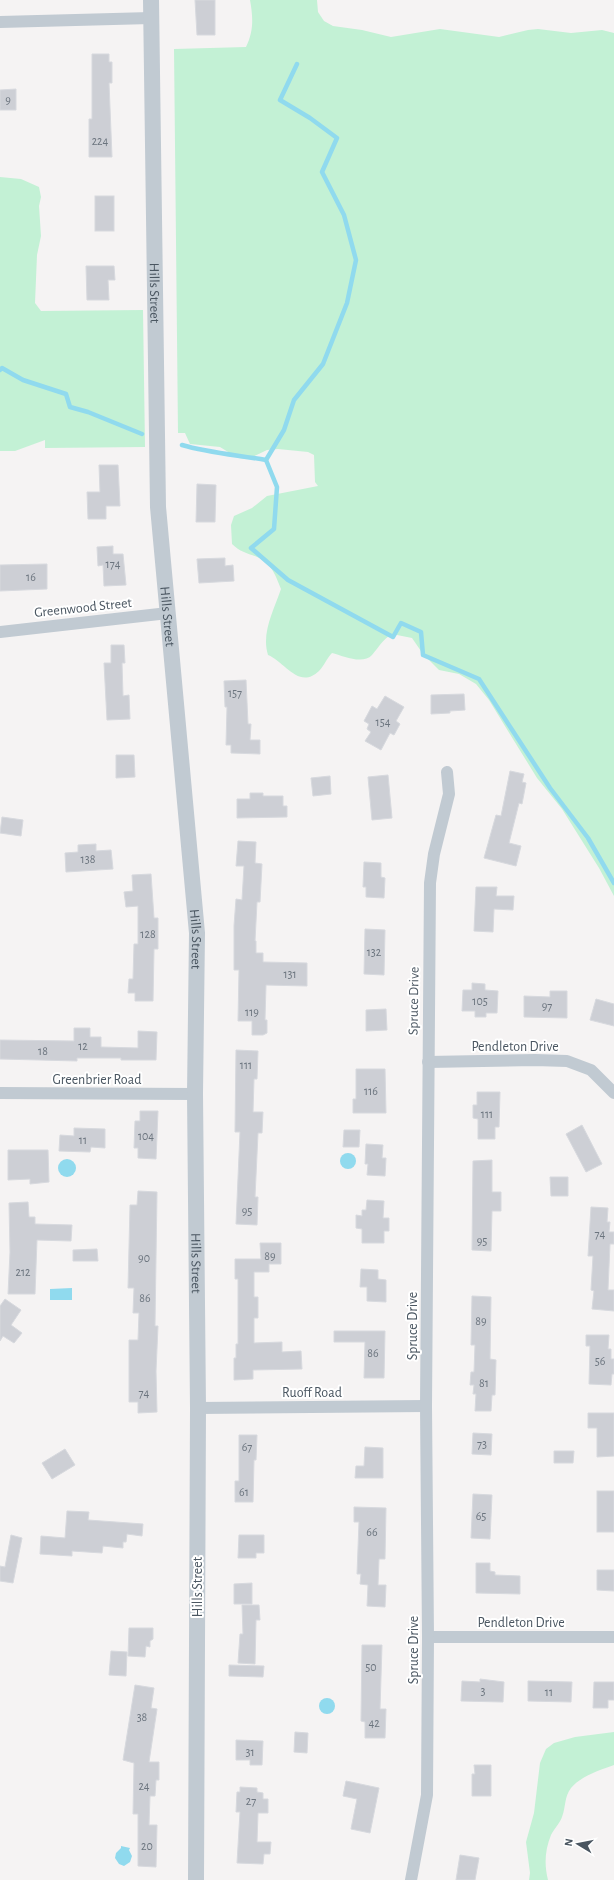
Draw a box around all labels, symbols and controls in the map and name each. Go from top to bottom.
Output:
house number: 9 [5,94,11,106]
house number: 224 [92,135,109,147]
street label: Hills Street [147,263,161,324]
house number: 174 [106,558,121,570]
house number: 16 [26,571,36,583]
street label: Hills Street [157,586,177,648]
street label: Greenwood Street [34,596,133,620]
house number: 157 [228,687,242,699]
house number: 154 [376,716,391,728]
house number: 138 [81,853,96,865]
street label: Hills Street [187,909,203,970]
house number: 128 [140,928,156,940]
house number: 132 [367,946,382,958]
street label: Spruce Drive [406,967,422,1035]
house number: 131 [283,968,297,980]
house number: 105 [472,995,488,1007]
house number: 97 [542,1000,552,1012]
house number: 119 [245,1006,259,1018]
house number: 12 [78,1040,88,1052]
street label: Pendleton Drive [471,1040,559,1054]
house number: 18 [38,1045,48,1057]
house number: 111 [240,1059,252,1071]
street label: Greenbrier Road [53,1073,141,1087]
house number: 116 [364,1085,378,1097]
house number: 111 [481,1108,493,1120]
house number: 104 [138,1130,154,1142]
house number: 11 [79,1134,87,1146]
house number: 95 [242,1205,252,1217]
house number: 74 [595,1228,606,1240]
street label: Hills Street [188,1233,203,1294]
house number: 95 [477,1235,487,1247]
house number: 89 [264,1250,276,1262]
house number: 90 [138,1252,150,1264]
house number: 212 [15,1266,31,1278]
house number: 86 [139,1292,151,1304]
street label: Spruce Drive [406,1292,420,1360]
house number: 89 [475,1315,487,1327]
house number: 86 [367,1347,379,1359]
house number: 56 [595,1355,606,1367]
house number: 81 [479,1377,489,1389]
street label: Ruoff Road [282,1386,342,1400]
house number: 74 [139,1387,150,1399]
house number: 73 [477,1438,487,1450]
house number: 67 [242,1441,252,1453]
house number: 61 [239,1486,249,1498]
house number: 65 [476,1510,486,1522]
house number: 66 [366,1526,378,1538]
street label: Hills Street [191,1556,205,1617]
street label: Spruce Drive [407,1616,421,1684]
street label: Pendleton Drive [477,1616,565,1630]
house number: 50 [365,1661,377,1673]
house number: 3 [481,1685,486,1697]
house number: 11 [545,1686,553,1698]
house number: 38 [137,1711,148,1723]
house number: 42 [368,1717,380,1729]
house number: 31 [245,1746,255,1758]
house number: 24 [138,1780,150,1792]
house number: 27 [246,1795,256,1807]
north arrow [558,1824,598,1864]
text: N [563,1838,575,1847]
house number: 20 [141,1840,153,1852]

